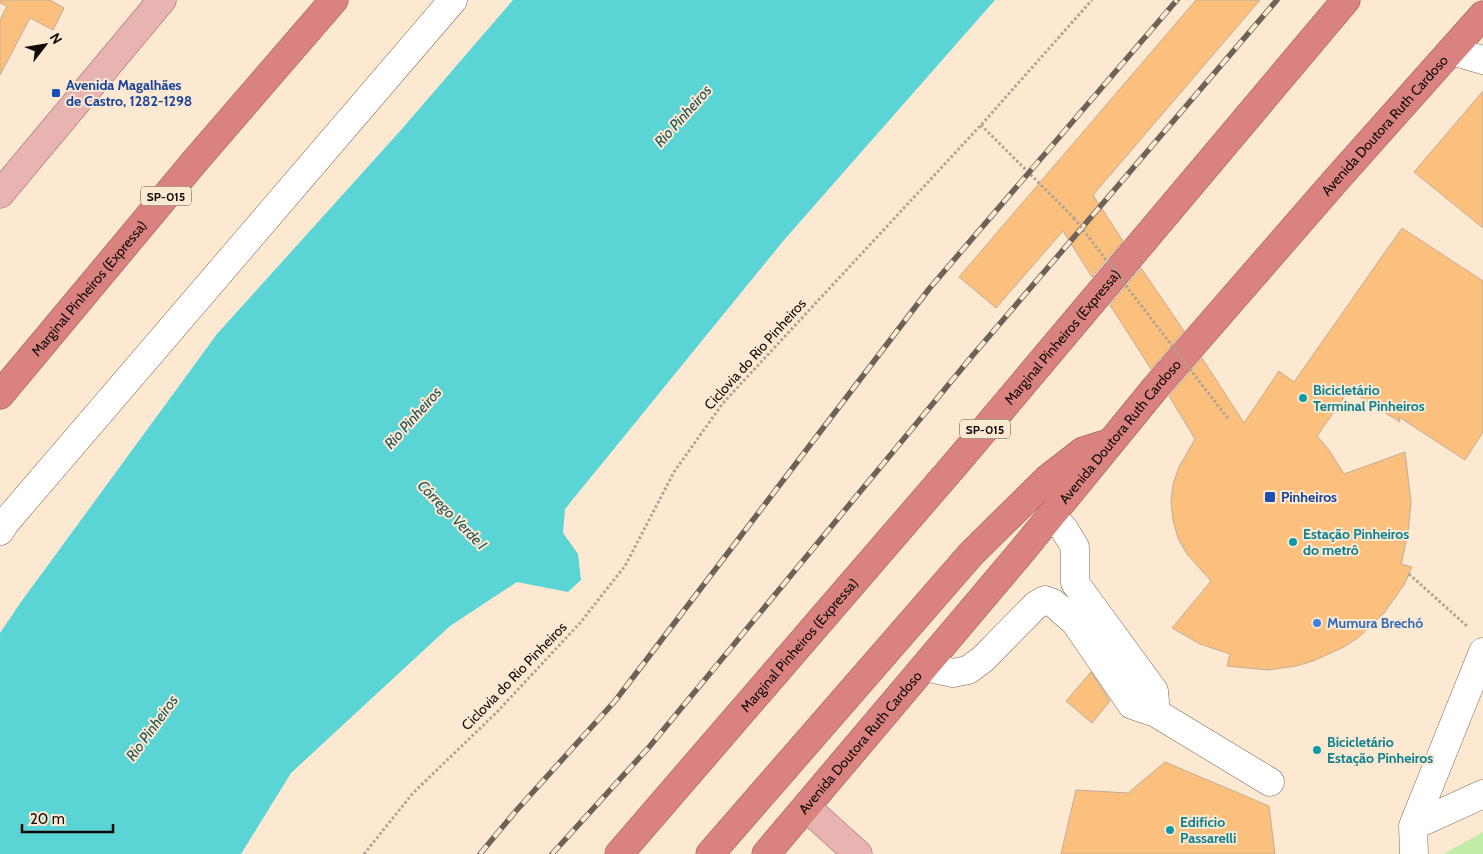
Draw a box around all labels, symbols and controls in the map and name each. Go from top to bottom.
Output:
north arrow [20,20,70,70]
text: N [46,29,66,47]
street label: Avenida Doutora Ruth Cardoso [1318,51,1452,199]
place label: Avenida Magalhães de Castro, 1282-1298 [66,76,192,110]
water label: Rio Pinheiros [651,81,716,151]
marker: Avenida Magalhães de Castro, 1282-1298 [50,87,62,99]
road number: SP-015 [141,187,191,206]
street label: Marginal Pinheiros (Expressa) [27,217,151,360]
street label: Marginal Pinheiros (Expressa) [1000,266,1124,408]
street label: Ciclovia do Rio Pinheiros [700,294,810,413]
street label: Avenida Doutora Ruth Cardoso [1055,356,1185,508]
place label: Bicicletário Terminal Pinheiros [1313,381,1425,415]
water label: Rio Pinheiros [381,383,446,453]
marker: Bicicletário Terminal Pinheiros [1297,392,1309,404]
road number: SP-015 [960,419,1010,438]
water label: Córrego Verde I [414,477,491,554]
place label: Pinheiros [1281,488,1337,506]
marker: Pinheiros [1263,490,1277,504]
place label: Estação Pinheiros do metrô [1303,525,1409,559]
marker: Estação Pinheiros do metrô [1287,536,1299,548]
street label: Marginal Pinheiros (Expressa) [736,574,862,716]
place label: Mumura Brechó [1327,614,1423,632]
marker: Mumura Brechó [1311,617,1323,629]
street label: Ciclovia do Rio Pinheiros [458,618,571,734]
street label: Avenida Doutora Ruth Cardoso [795,667,926,818]
water label: Rio Pinheiros [122,691,182,764]
place label: Bicicletário Estação Pinheiros [1327,733,1433,767]
marker: Bicicletário Estação Pinheiros [1311,744,1323,756]
scale bar [22,802,114,834]
text: 20 m [30,810,65,828]
place label: Edifício Passarelli [1180,813,1236,847]
marker: Edifício Passarelli [1164,824,1176,836]

